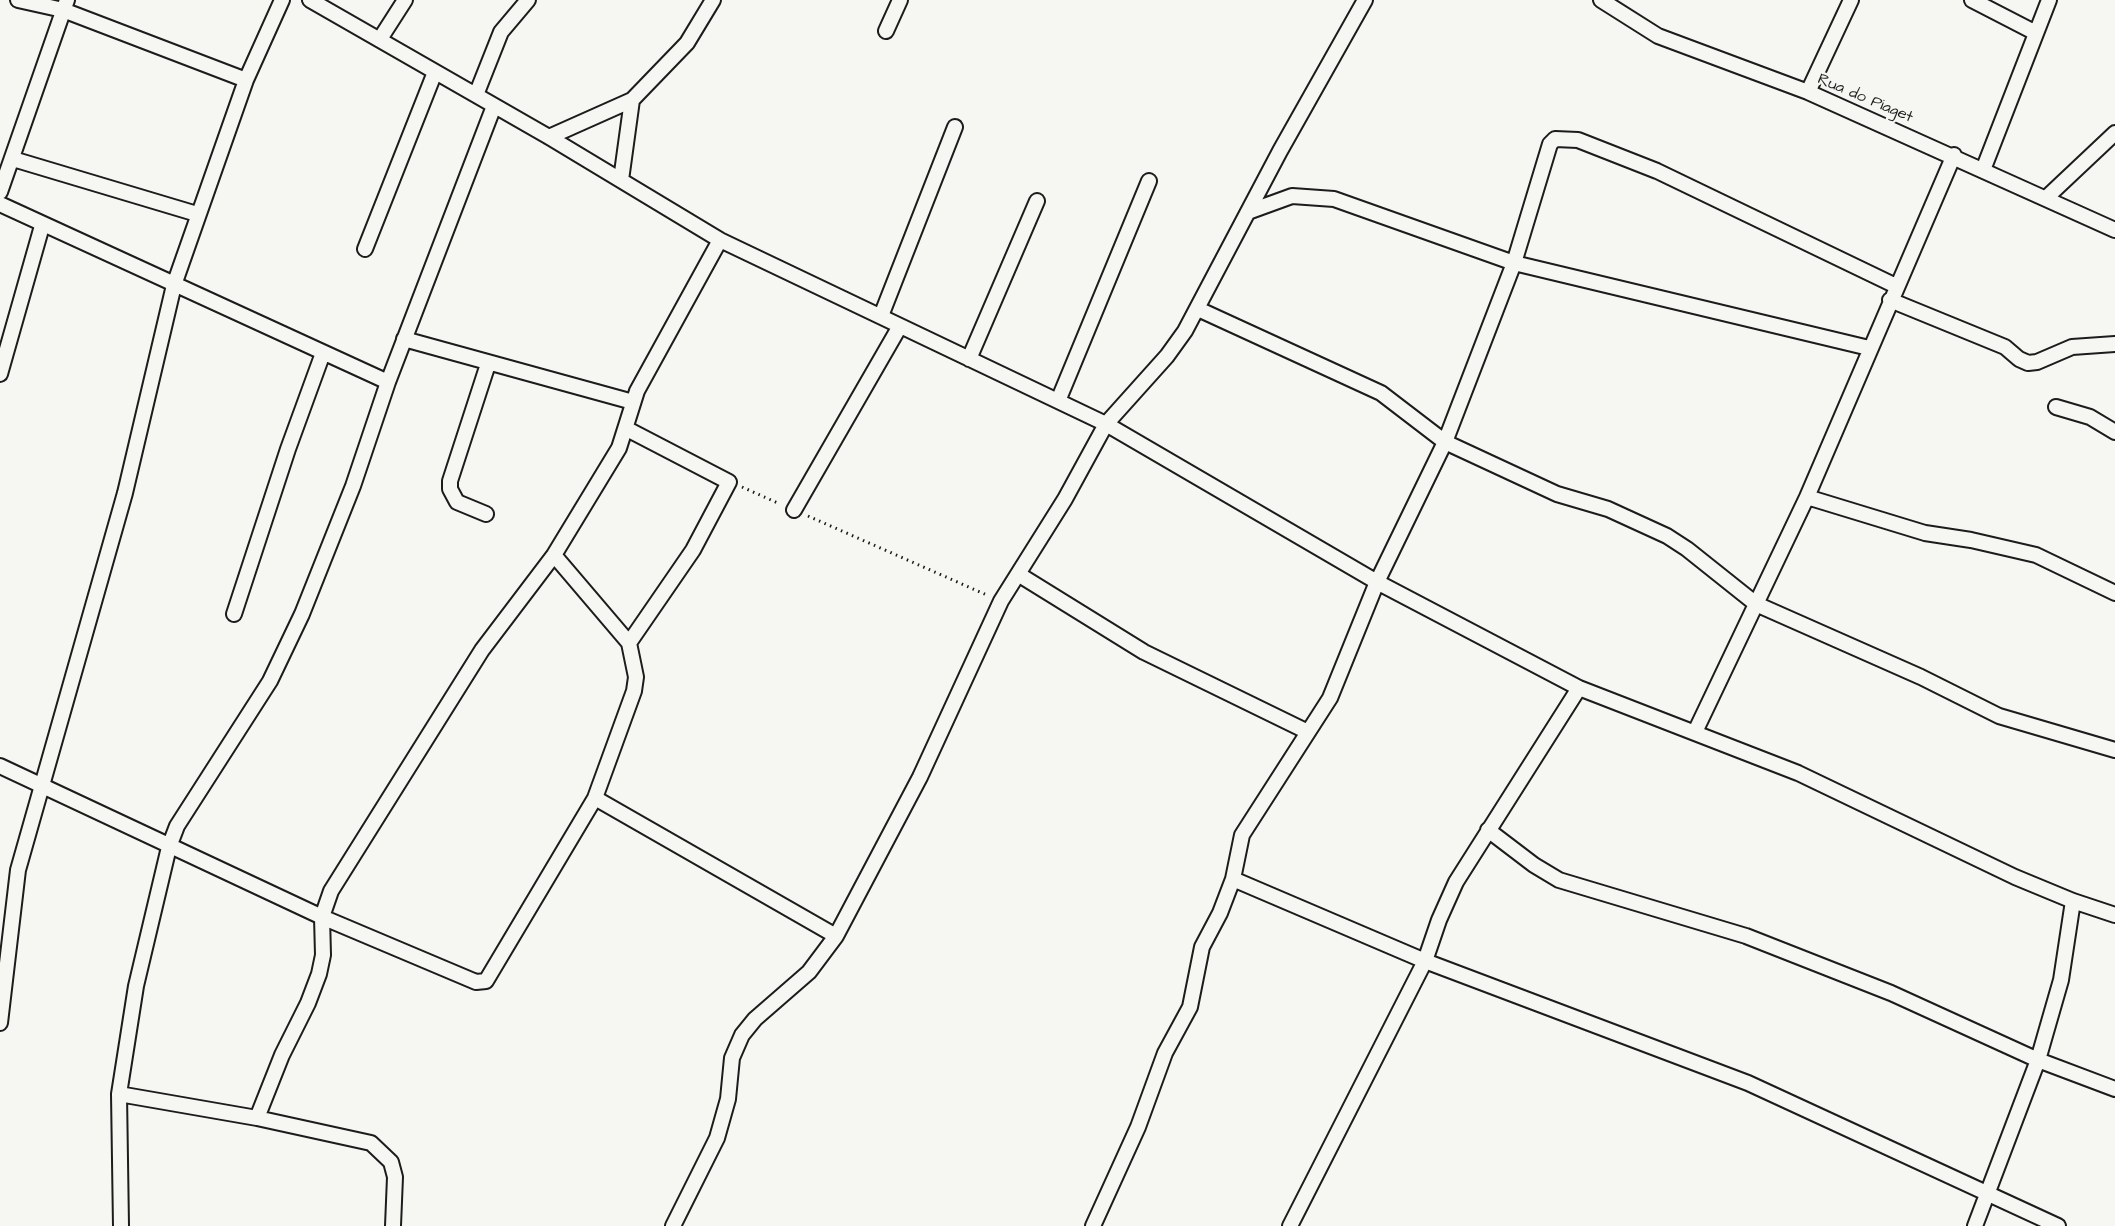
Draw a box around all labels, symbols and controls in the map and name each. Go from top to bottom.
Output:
street label: Rua do Piaget [1814,70,1916,128]

